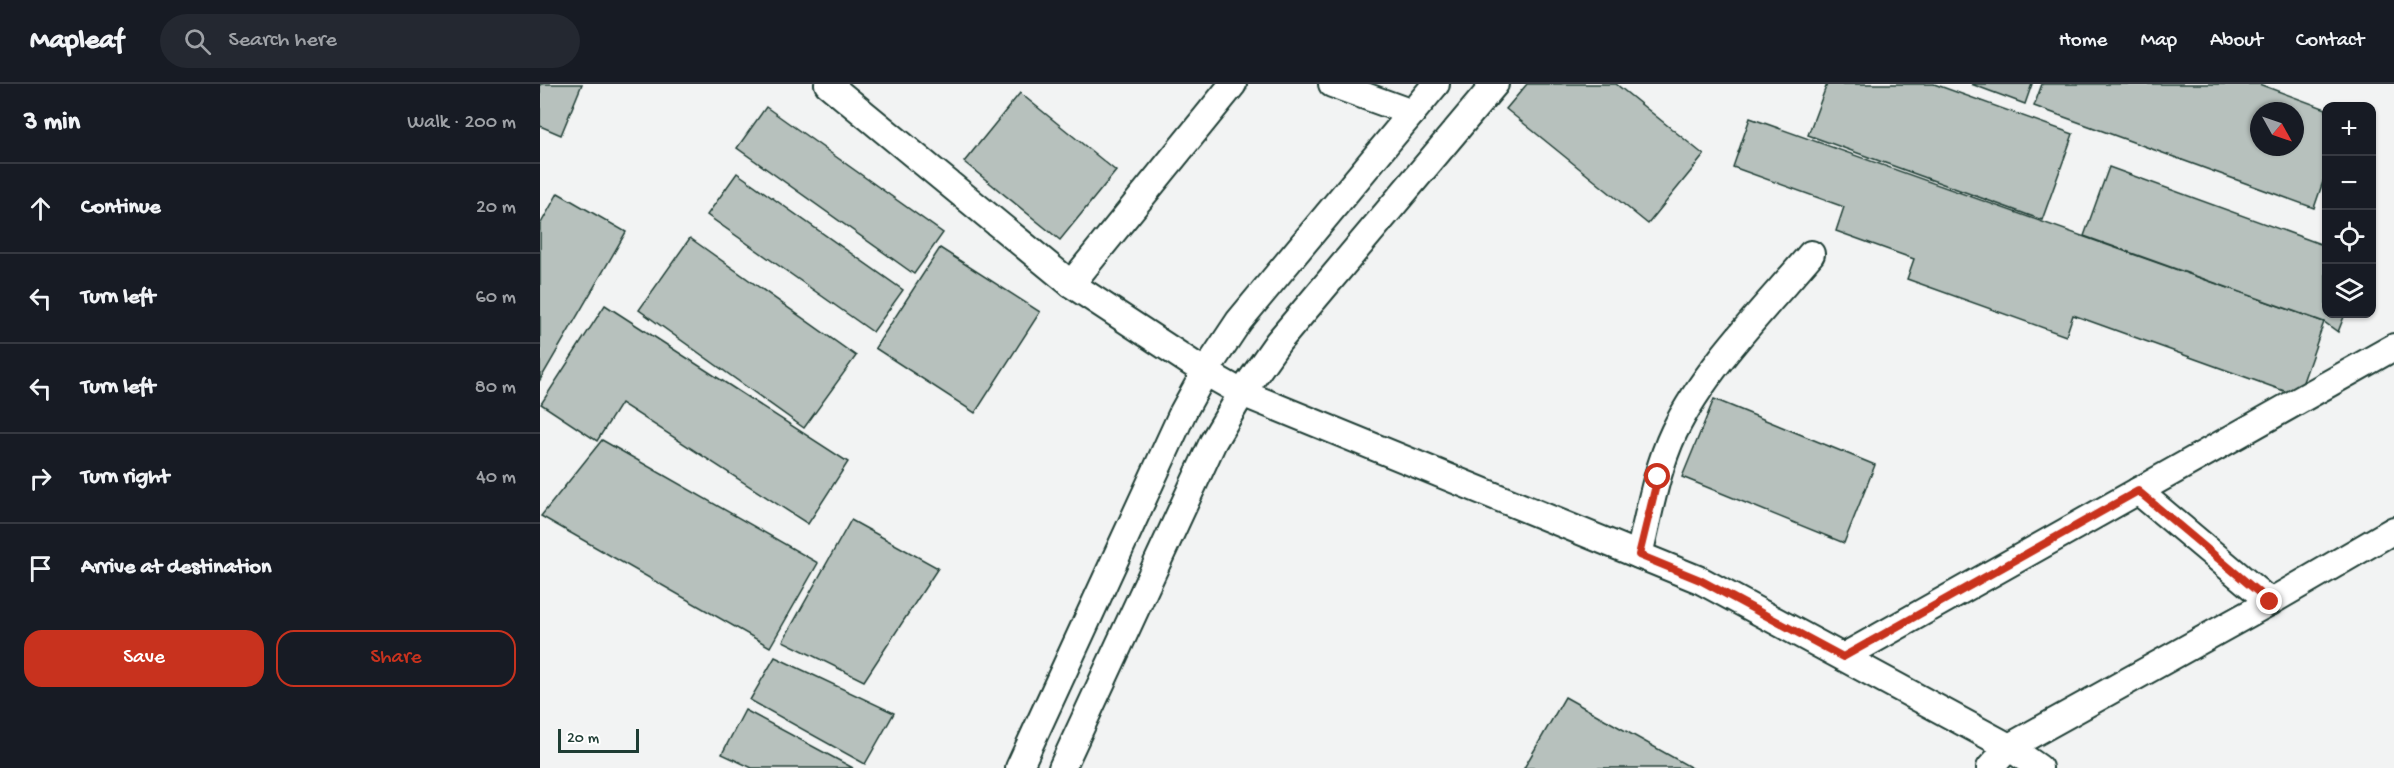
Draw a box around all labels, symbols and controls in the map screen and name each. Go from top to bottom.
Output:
search box [160,14,580,68]
text: Mapleaf [30,25,124,58]
icon: search [181,25,214,58]
text: Search here [229,28,337,54]
text: Home [2059,29,2107,54]
text: Map [2140,29,2177,54]
text: About [2210,29,2263,54]
text: Contact [2296,29,2364,54]
north arrow [2250,102,2304,156]
map controls [2322,102,2376,318]
button: + [2322,102,2376,156]
text: 3 min [24,108,80,139]
text: Walk · 200 m [407,112,516,135]
button: − [2322,156,2376,210]
icon: ahead [24,192,57,225]
text: Continue [81,195,161,221]
text: 20 m [476,197,516,220]
button: locate [2322,210,2376,264]
button: layers [2322,264,2376,318]
icon: left [24,282,57,315]
text: Turn left [81,285,155,311]
text: 60 m [476,287,516,310]
icon: left [24,372,57,405]
text: Turn left [81,375,155,401]
text: 80 m [475,377,516,400]
icon: right [24,462,57,495]
route start [1644,463,1670,489]
text: Turn right [81,465,169,491]
text: 40 m [476,467,516,490]
icon: arrive [24,552,57,585]
text: Arrive at destination [81,555,271,581]
route end [2256,588,2282,614]
button: Save [24,630,264,687]
button: Share [276,630,516,687]
scale bar [558,726,639,754]
text: 20 m [567,730,599,749]

